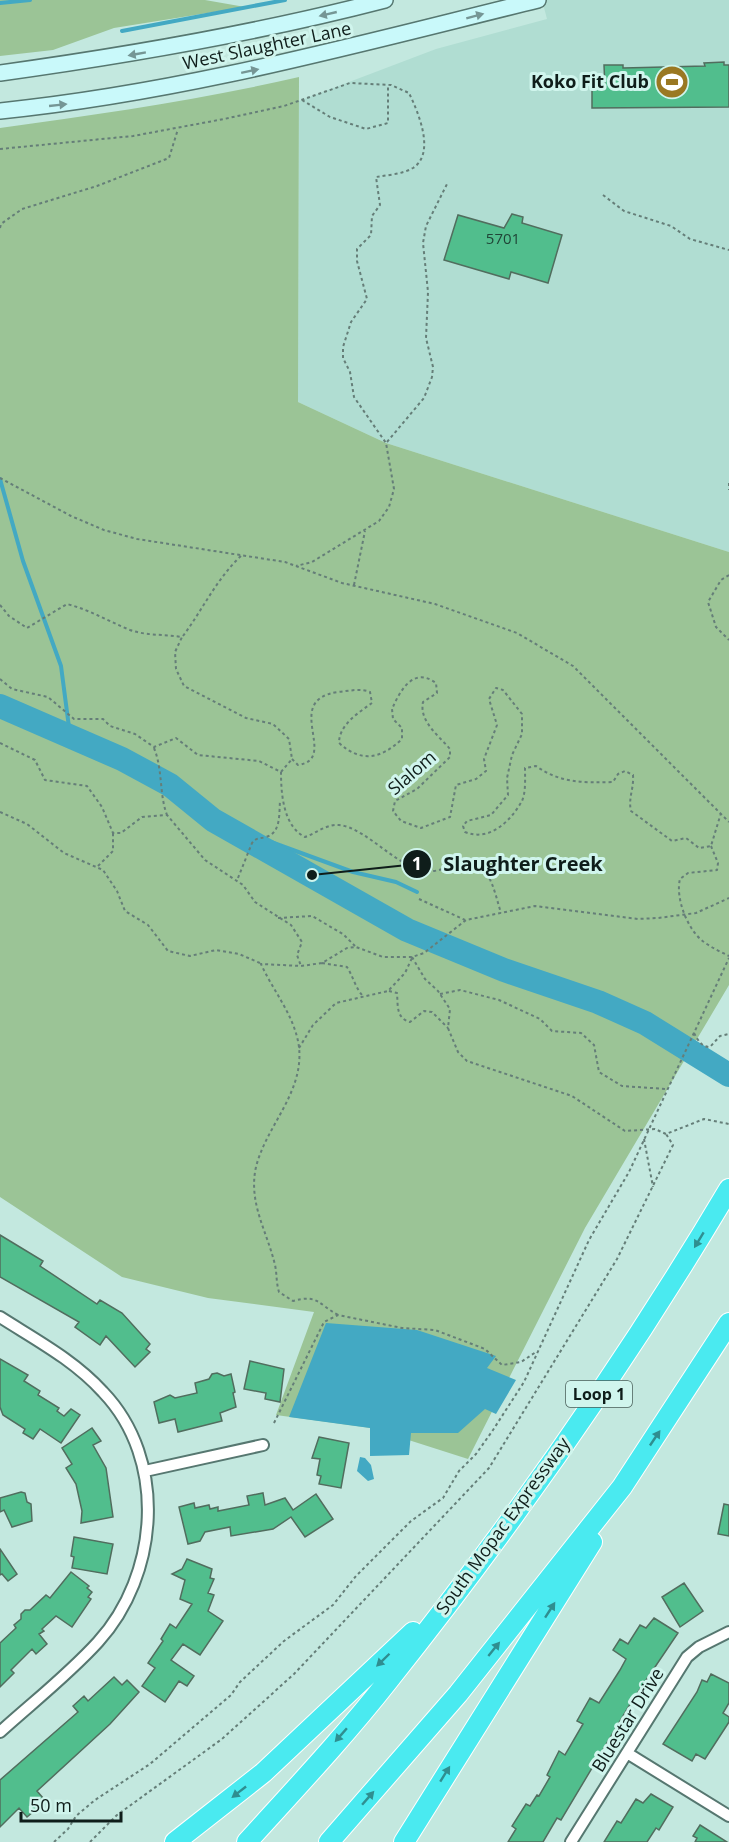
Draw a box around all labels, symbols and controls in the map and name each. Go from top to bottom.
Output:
one-way arrow [319,10,337,20]
one-way arrow [465,11,484,21]
street label: West Slaughter Lane [180,15,353,75]
one-way arrow [128,50,147,59]
sports icon: Koko Fit Club [654,64,690,100]
one-way arrow [241,66,260,75]
place label: Koko Fit Club [531,69,649,93]
one-way arrow [49,100,68,110]
house number: 5701 [486,228,520,248]
street label: Slalom [382,745,441,800]
callout: Slaughter Creek [402,845,615,883]
text: Slaughter Creek [443,850,603,877]
text: 1 [412,851,422,875]
one-way arrow [694,1232,704,1249]
road number: Loop 1 [566,1381,632,1407]
one-way arrow [649,1430,660,1446]
street label: South Mopac Expressway [430,1431,575,1619]
one-way arrow [544,1602,555,1618]
one-way arrow [487,1642,500,1657]
one-way arrow [377,1653,391,1667]
street label: Bluestar Drive [586,1663,669,1776]
one-way arrow [335,1727,348,1742]
one-way arrow [440,1766,451,1782]
scale bar [21,1785,122,1823]
one-way arrow [232,1785,247,1797]
one-way arrow [361,1791,375,1806]
text: 50 m [30,1793,72,1817]

